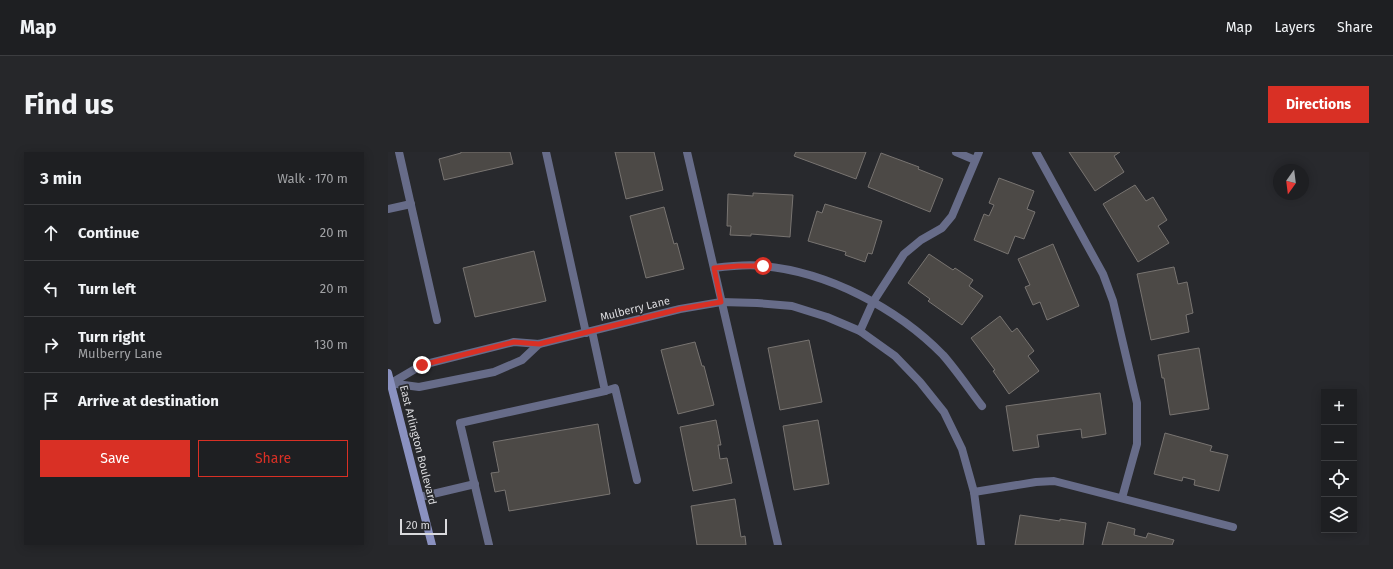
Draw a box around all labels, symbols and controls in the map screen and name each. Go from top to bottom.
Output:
text: Map [20,16,57,39]
text: Map [1226,19,1252,36]
text: Layers [1274,19,1315,36]
text: Share [1337,19,1373,36]
button: Directions [1268,86,1369,123]
text: Find us [24,88,114,121]
north arrow [1273,164,1309,200]
text: 3 min [40,168,82,189]
text: Walk · 170 m [277,171,348,186]
icon: ahead [40,222,62,244]
text: Continue [78,224,139,242]
text: 20 m [320,225,348,240]
route start [754,257,772,275]
icon: left [40,278,62,300]
text: Turn left [78,280,136,298]
text: 20 m [320,281,348,296]
street label: Mulberry Lane [599,294,671,324]
text: Turn right [78,328,145,346]
icon: right [40,334,62,356]
text: 130 m [314,337,348,352]
text: Mulberry Lane [78,346,162,361]
route end [413,356,431,374]
street label: East Arlington Boulevard [397,384,439,506]
map controls [1321,389,1357,533]
button: + [1321,389,1357,425]
icon: arrive [40,390,62,412]
text: Arrive at destination [78,392,219,410]
button: − [1321,425,1357,461]
button: Save [40,440,190,477]
button: Share [198,440,348,477]
button: locate [1321,461,1357,497]
button: layers [1321,497,1357,533]
scale bar [400,517,447,536]
text: 20 m [406,519,430,532]

